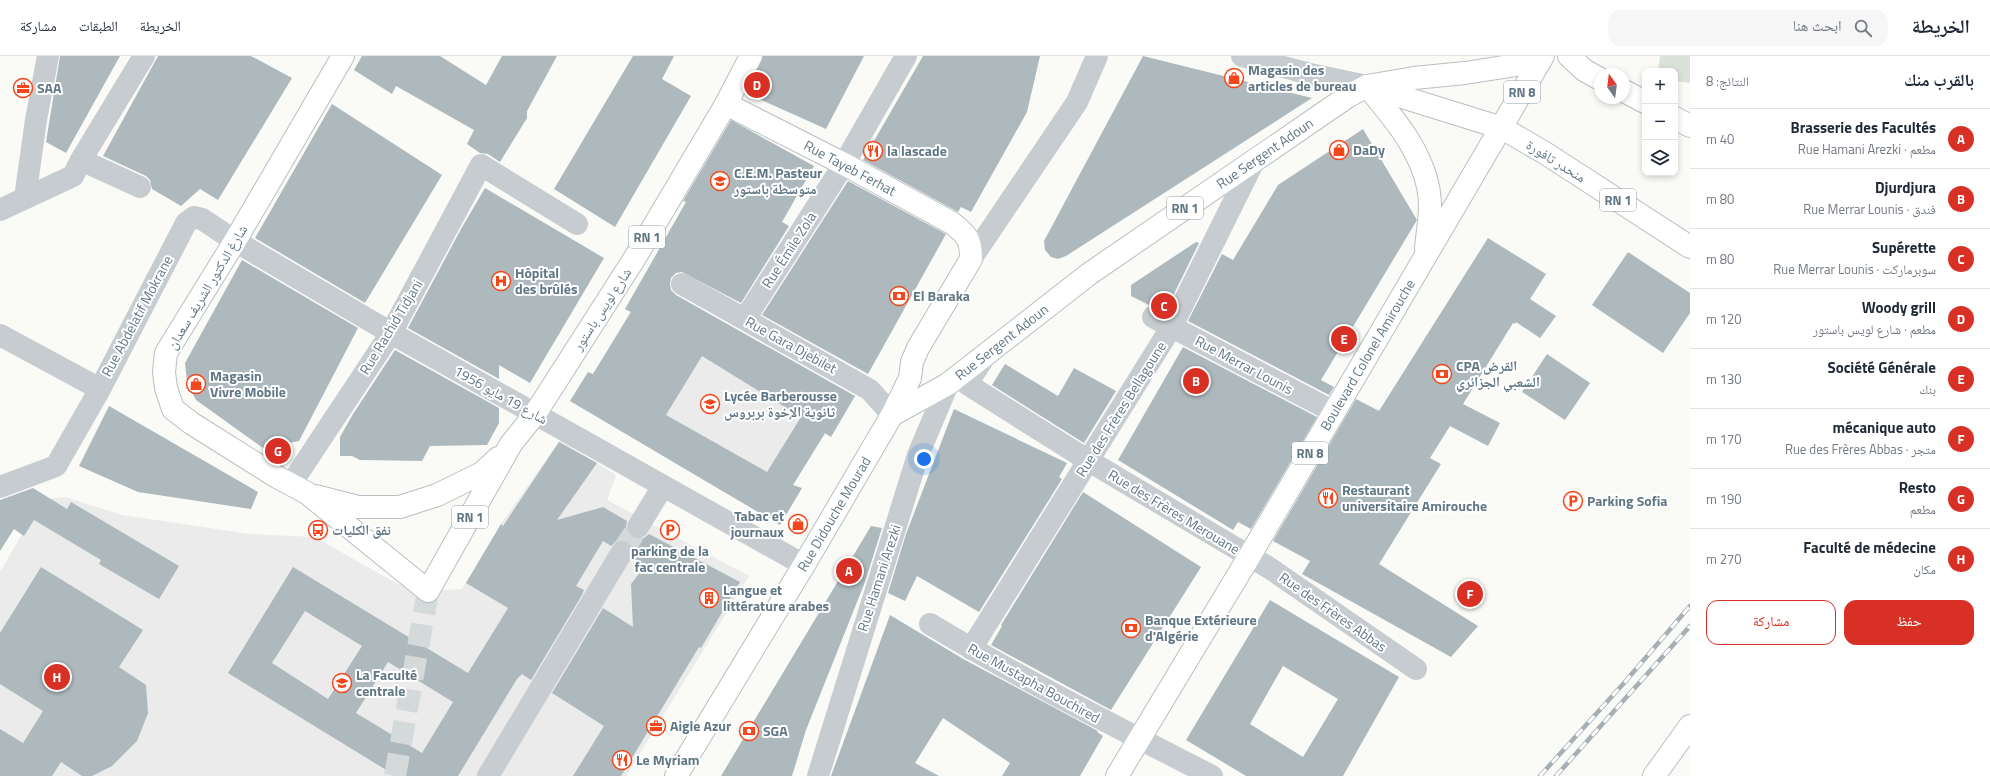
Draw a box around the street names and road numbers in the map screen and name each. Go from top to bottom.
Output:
road number: RN 8 [1504,81,1540,103]
street label: Rue Sergent Adoun [1212,112,1317,194]
street label: Rue Tayeb Ferhat [800,134,900,201]
street label: منحدر تافورة [1522,134,1590,187]
road number: RN 1 [1600,189,1636,211]
road number: RN 1 [1167,197,1203,219]
street label: Rue Émile Zola [756,207,821,292]
street label: شارغ الدكتور الشريف سعدان [161,220,252,353]
road number: RN 1 [629,226,665,248]
street label: Rue Abdelatif Mokrane [96,251,177,380]
street label: شارع لويس باستور [566,263,636,355]
street label: Rue Rachid Tidjani [354,275,427,378]
street label: Boulevard Colonel Amirouche [1314,275,1420,434]
street label: Rue Sergent Adoun [950,299,1052,385]
street label: Rue Gara Djebilet [742,311,841,378]
street label: Rue Merrar Lounis [1192,330,1297,399]
street label: Rue des Frères Bellagoune [1070,337,1171,481]
street label: شارع 19 مايو 1956 [451,360,552,429]
road number: RN 8 [1292,442,1328,464]
street label: Rue Didouche Mourad [792,452,876,575]
street label: Rue des Frères Merouane [1104,464,1244,559]
road number: RN 1 [452,506,488,528]
street label: Rue Hamani Arezki [851,522,906,634]
street label: Rue des Frères Abbas [1275,567,1391,657]
street label: Rue Mustapha Bouchired [964,637,1104,728]

